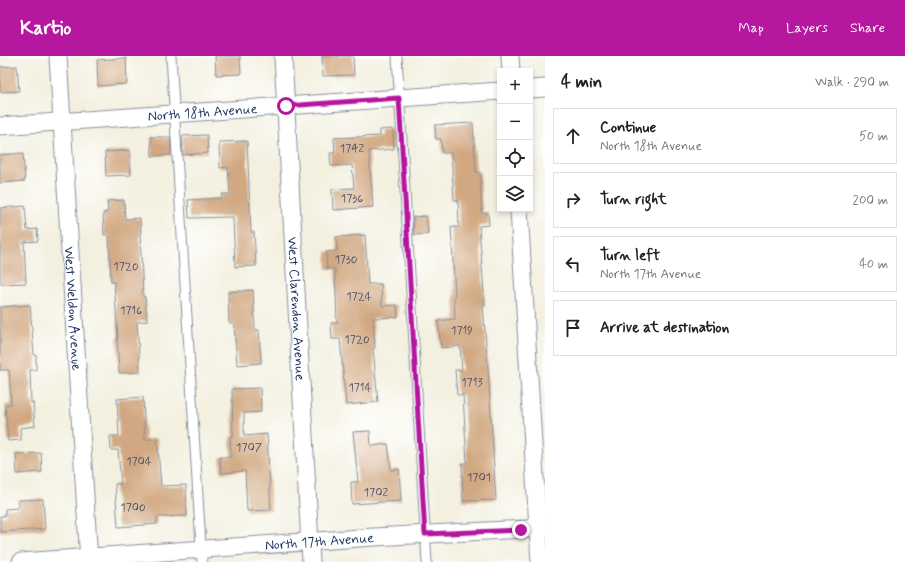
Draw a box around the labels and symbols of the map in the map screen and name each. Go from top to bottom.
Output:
route start [277,97,295,115]
street label: North 18th Avenue [147,100,258,126]
house number: 1742 [340,141,364,157]
house number: 1736 [341,191,363,207]
street label: West Clarendon Avenue [283,236,309,381]
street label: West Weldon Avenue [60,246,85,372]
house number: 1730 [334,252,358,268]
house number: 1720 [113,259,139,275]
house number: 1724 [346,289,372,305]
house number: 1716 [120,303,142,319]
house number: 1719 [451,323,473,339]
house number: 1720 [344,332,370,348]
house number: 1713 [461,375,483,391]
house number: 1714 [348,380,372,396]
house number: 1707 [236,440,262,456]
house number: 1704 [126,454,152,470]
house number: 1701 [467,470,491,486]
house number: 1702 [364,485,388,501]
house number: 1700 [120,500,146,516]
route end [512,521,530,539]
street label: North 17th Avenue [264,529,374,555]

